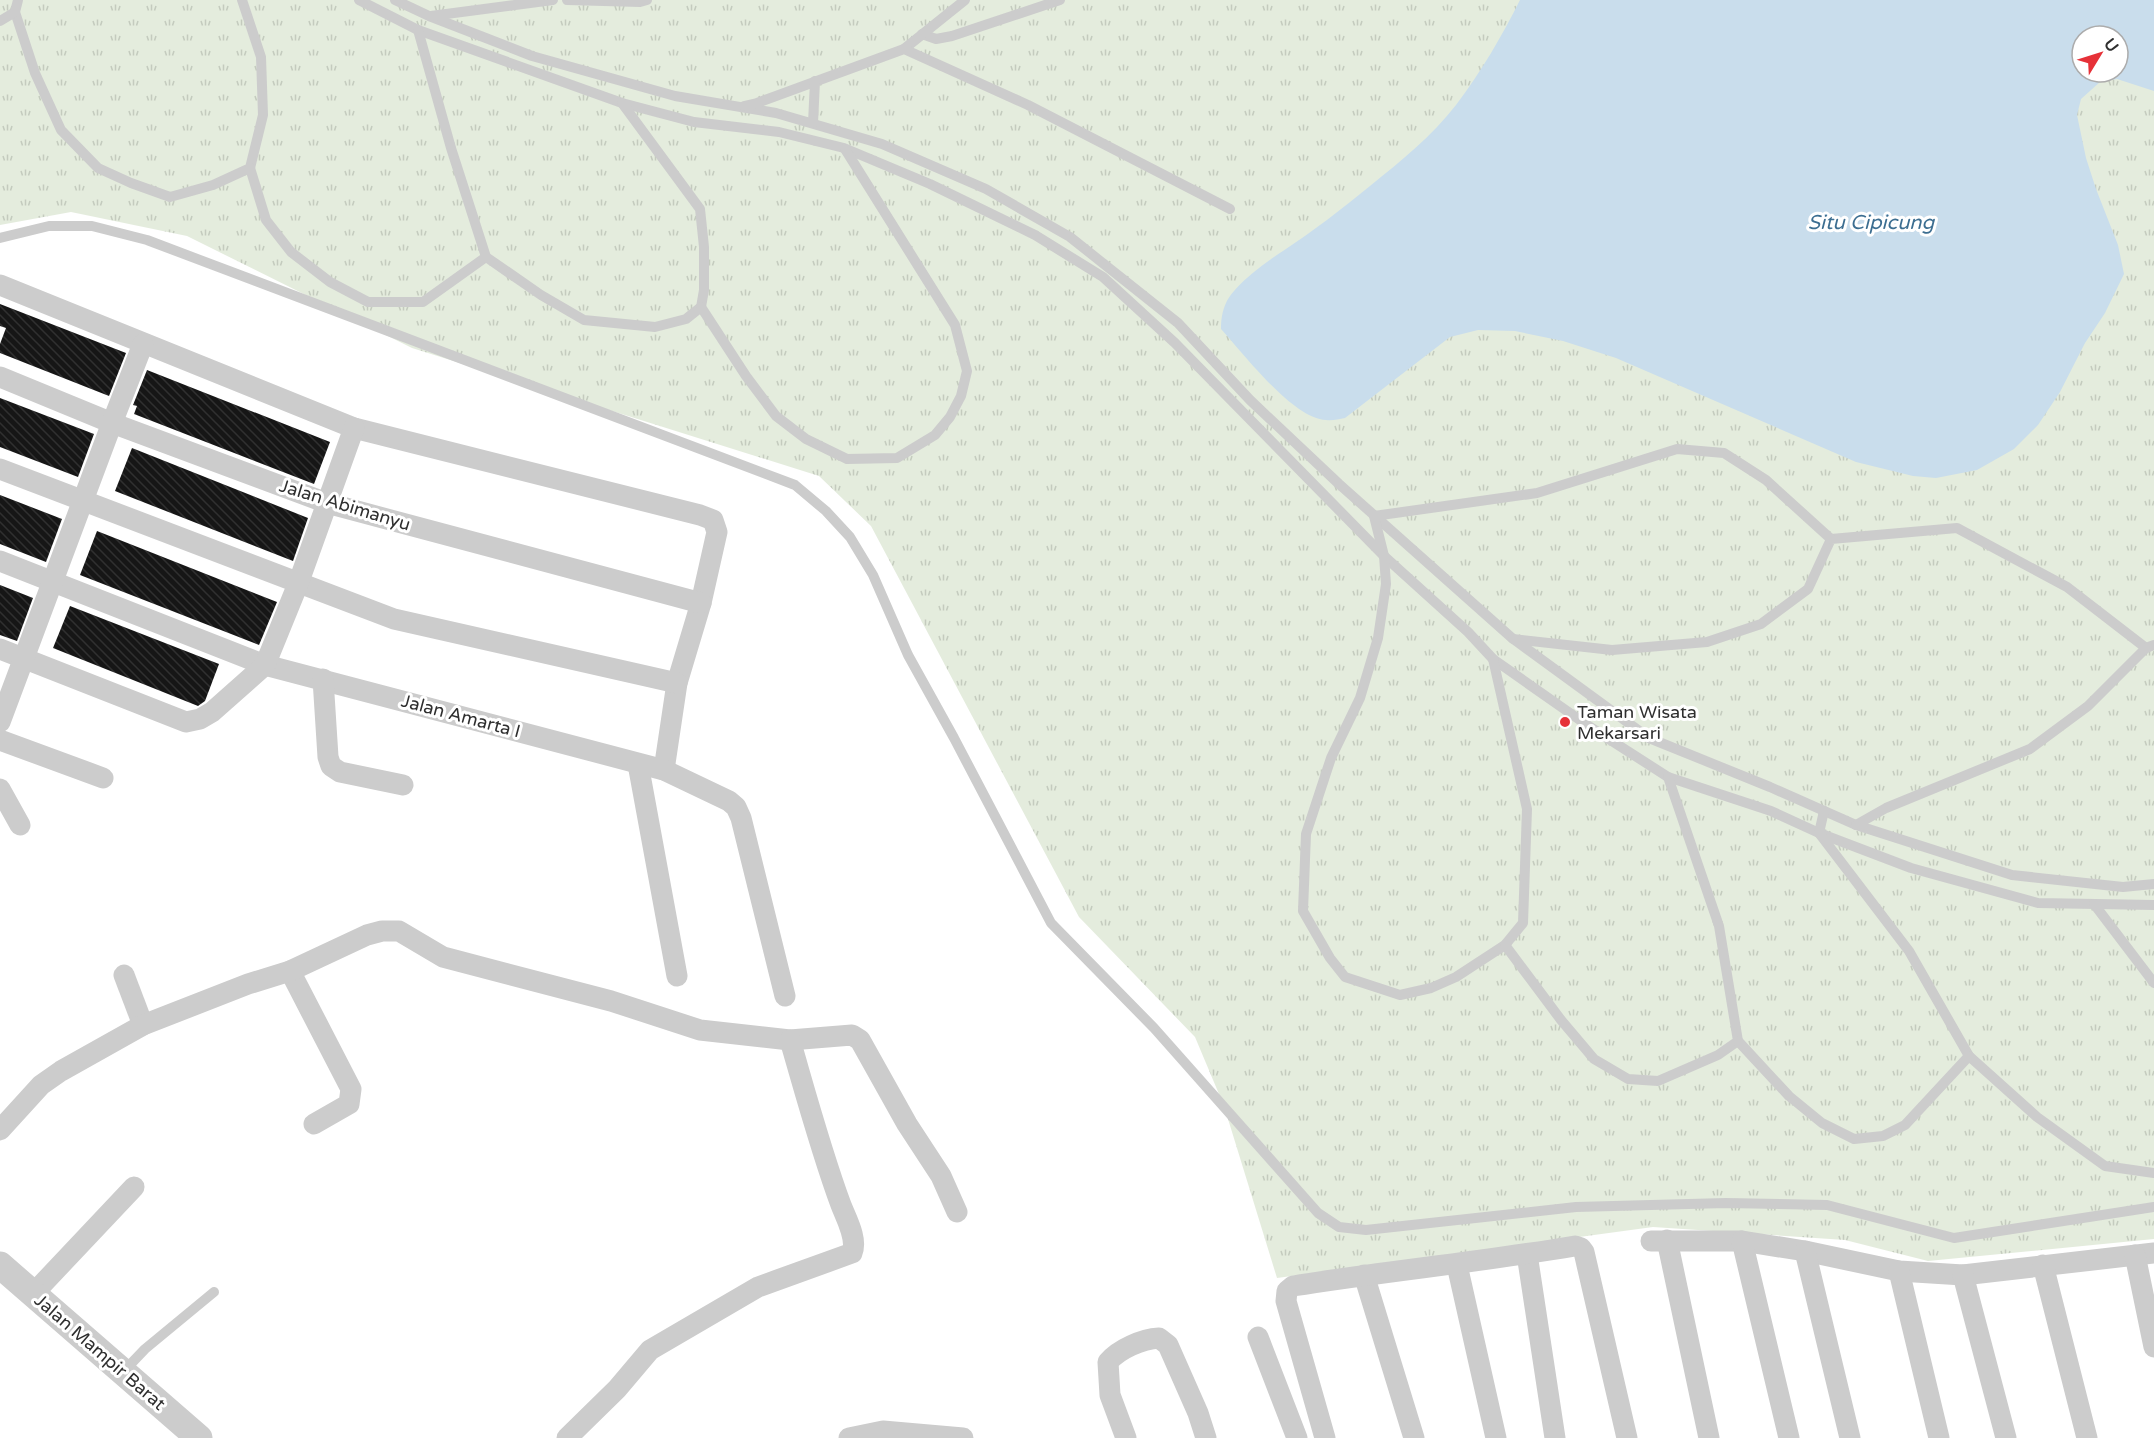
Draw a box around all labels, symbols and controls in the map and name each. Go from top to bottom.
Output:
north arrow [2070,24,2130,84]
text: U [2099,34,2123,56]
water label: Situ Cipicung [1808,211,1936,235]
street label: Jalan Abimanyu [277,475,413,535]
street label: Jalan Amarta I [399,690,523,742]
place label: Taman Wisata Mekarsari [1577,701,1697,744]
marker: Taman Wisata Mekarsari [1558,715,1572,729]
street label: Jalan Mampir Barat [30,1289,170,1415]

